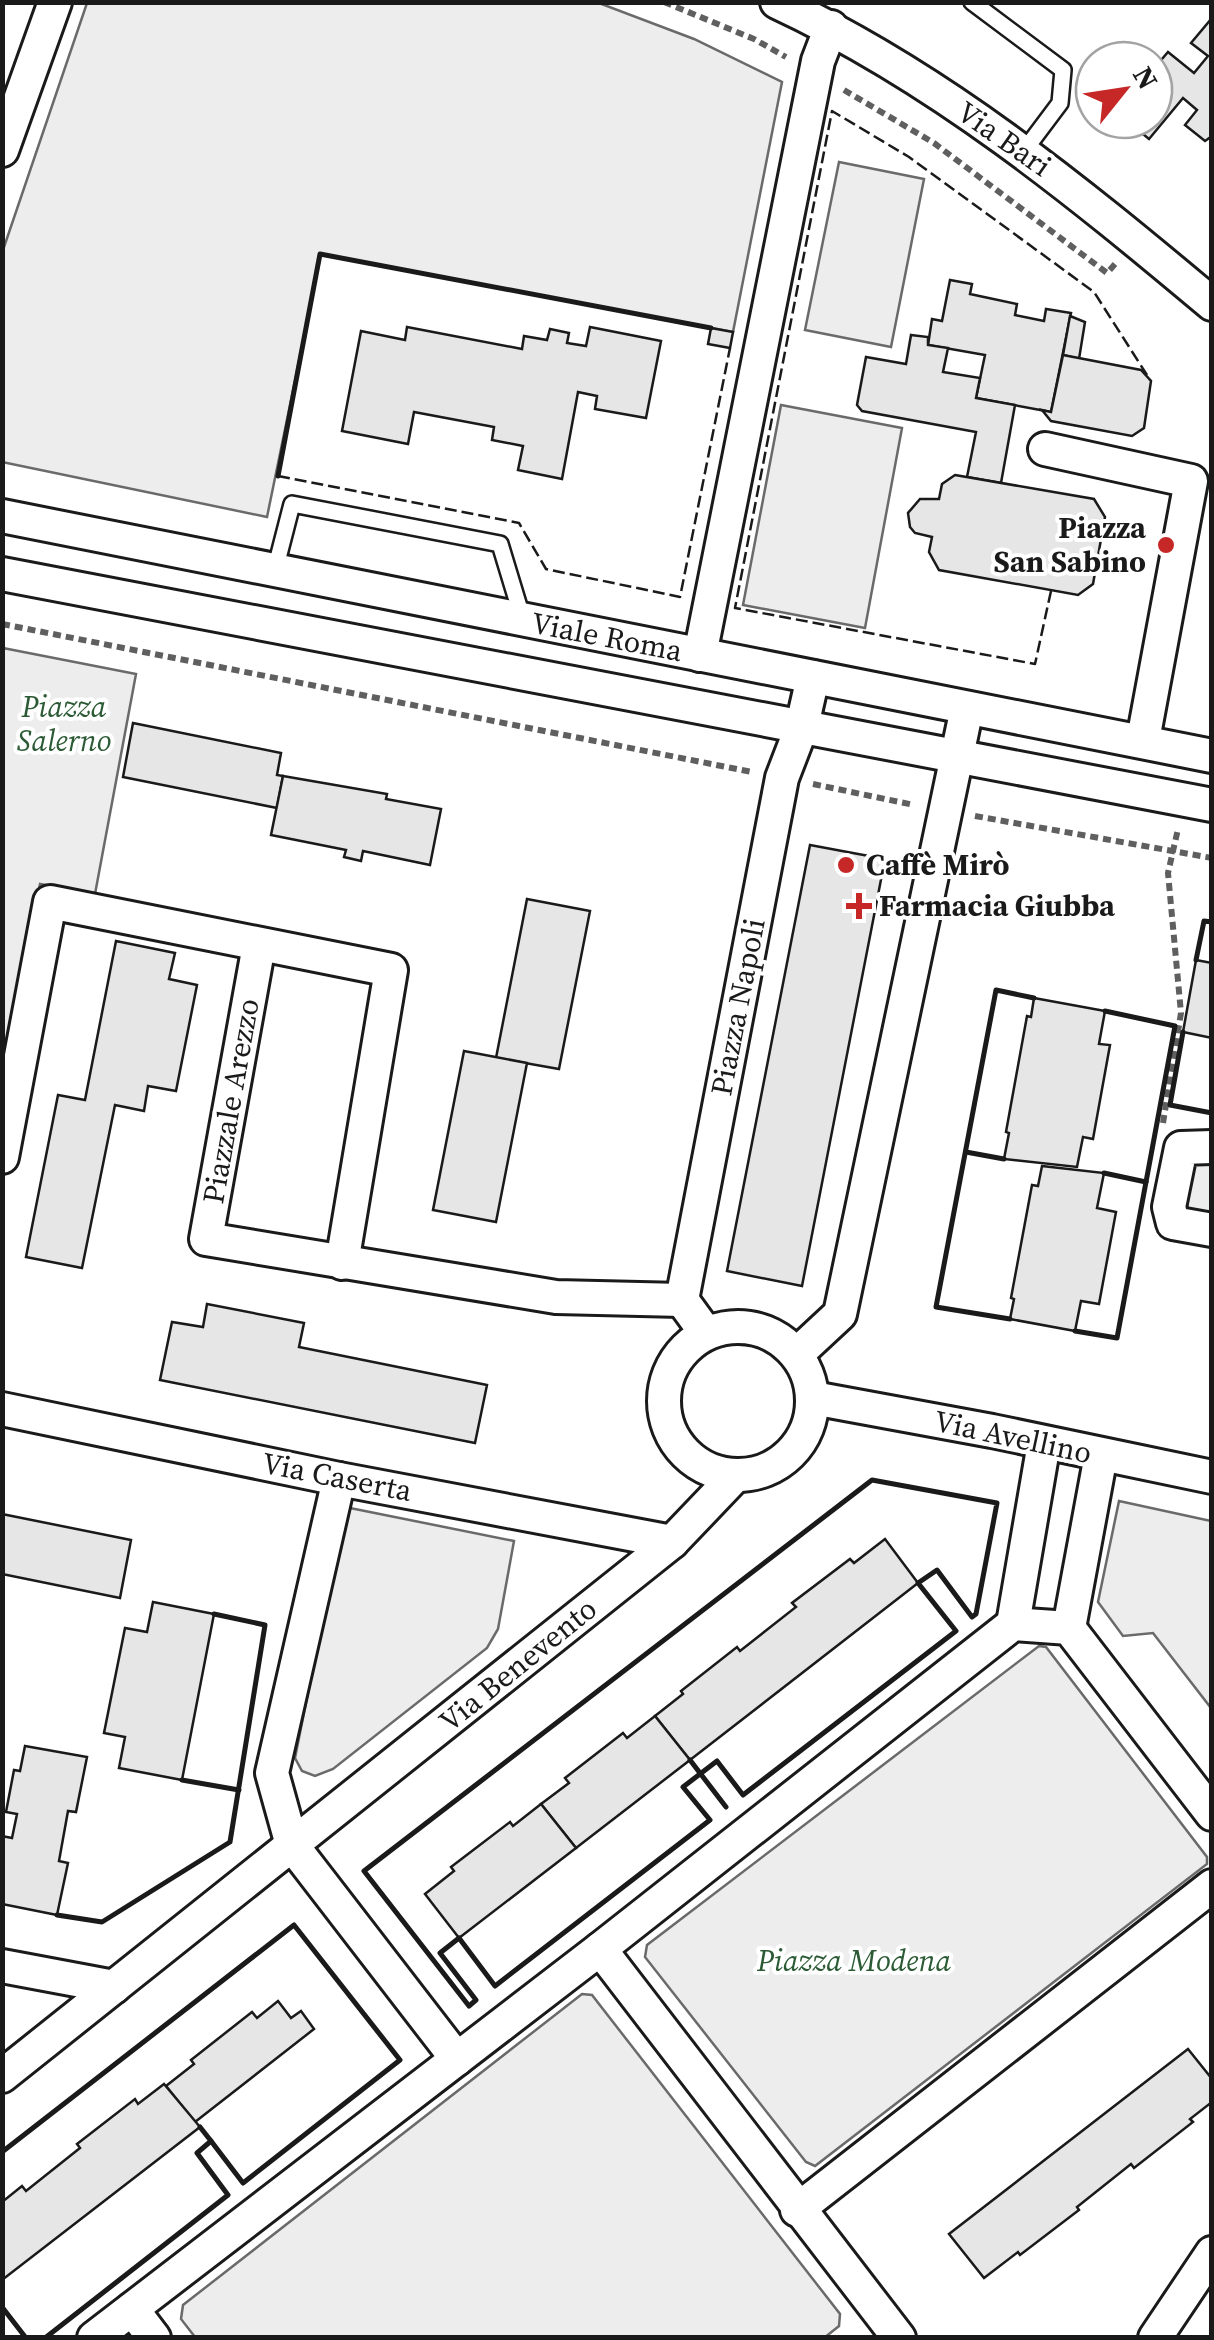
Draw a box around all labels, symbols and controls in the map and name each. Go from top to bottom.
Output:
north arrow [1074,40,1174,140]
text: N [1124,59,1167,96]
street label: Via Bari [949,91,1060,186]
place label: Piazza San Sabino [994,507,1147,582]
marker: Piazza San Sabino [1155,534,1177,556]
street label: Viale Roma [528,602,687,671]
park label: Piazza Salerno [17,686,111,761]
place label: Caffè Mirò [866,844,1009,885]
marker: Caffè Mirò [835,854,857,876]
place label: Farmacia Giubba [879,885,1116,926]
marker: Farmacia Giubba [848,895,870,917]
street label: Piazza Napoli [700,915,775,1099]
street label: Piazzale Arezzo [192,995,269,1207]
street label: Via Avellino [931,1400,1095,1473]
street label: Via Caserta [259,1442,416,1511]
street label: Via Benevento [430,1588,605,1741]
park label: Piazza Modena [756,1940,951,1981]

